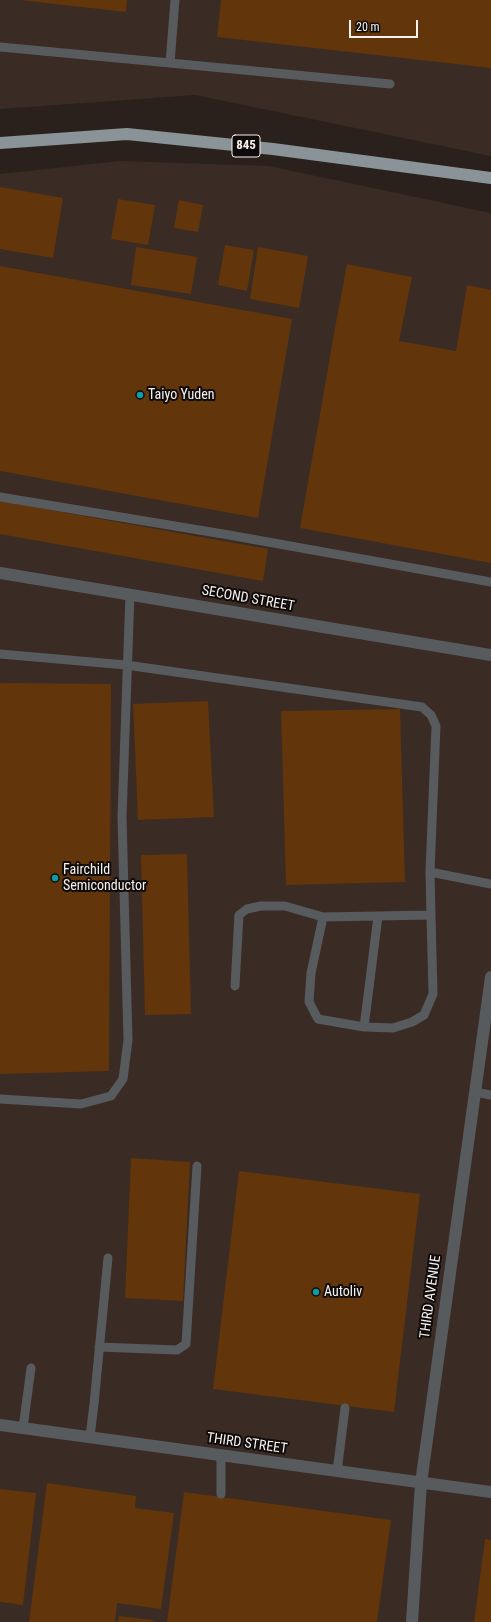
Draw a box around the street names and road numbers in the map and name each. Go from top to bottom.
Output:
road number: 845 [232,135,260,157]
street label: SECOND STREET [200,583,296,615]
street label: THIRD AVENUE [417,1254,445,1340]
street label: THIRD STREET [206,1430,288,1458]

